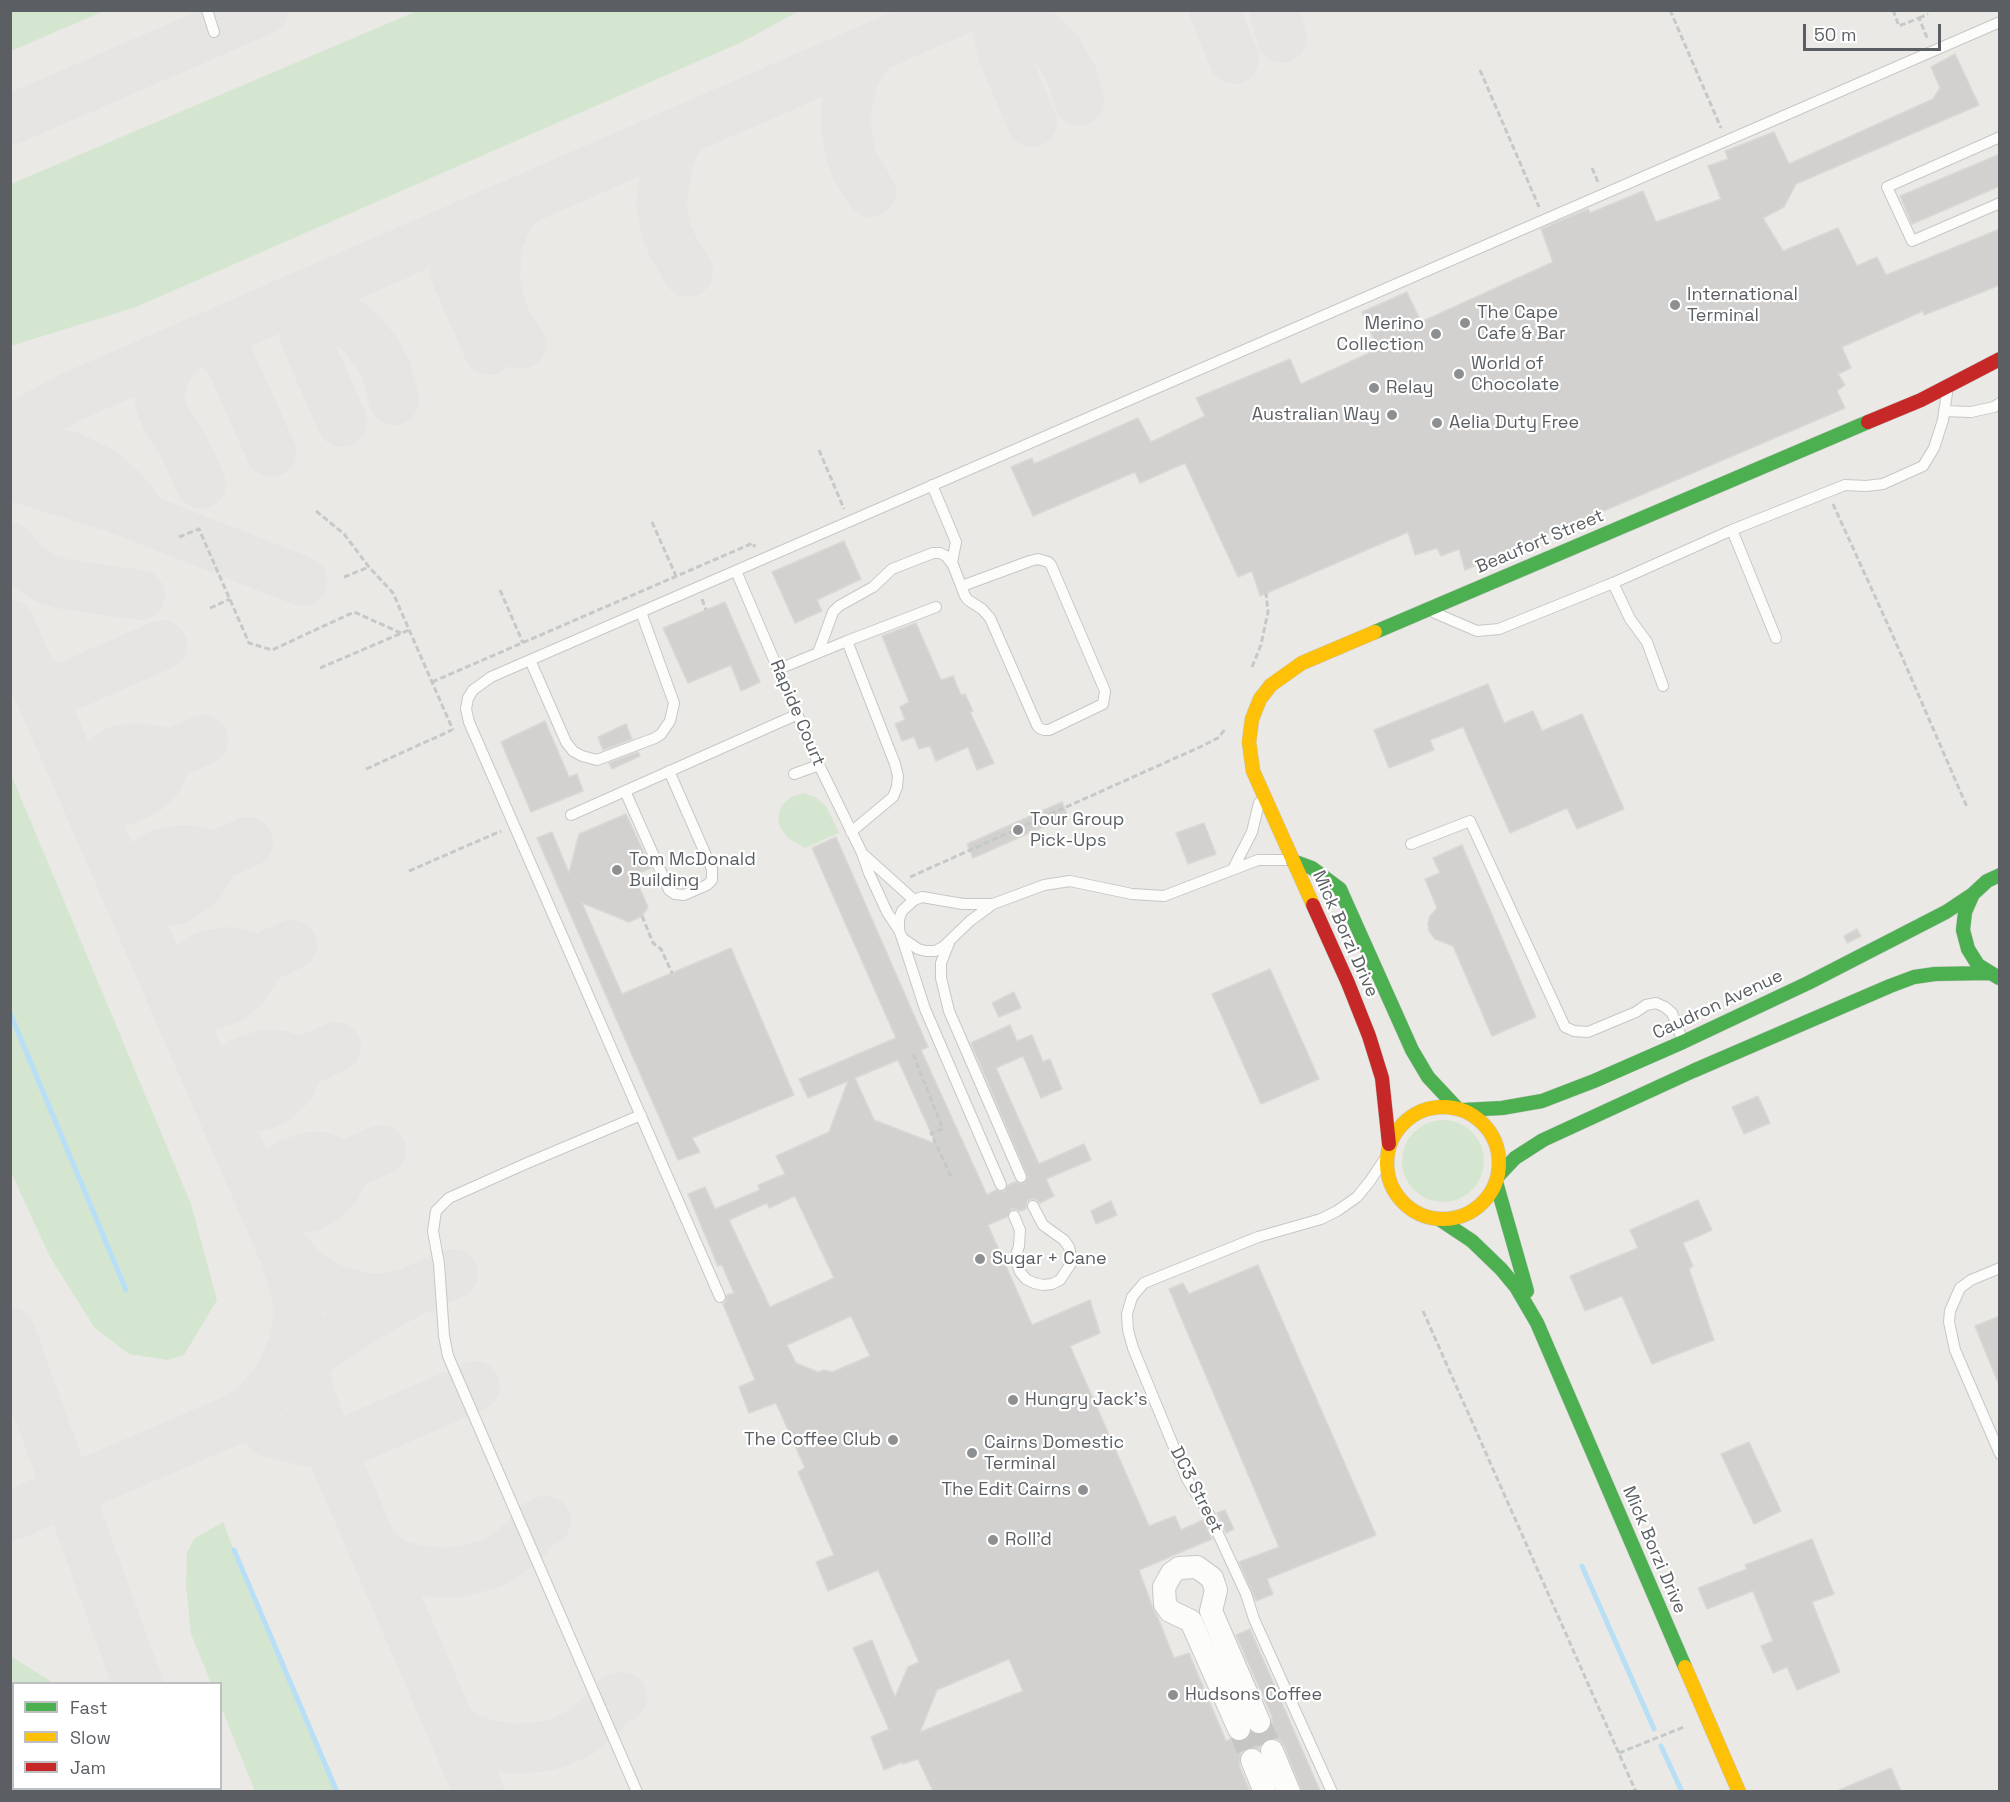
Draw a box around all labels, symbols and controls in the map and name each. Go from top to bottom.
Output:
scale bar [1806,12,1944,50]
text: 50 m [1814,23,1856,46]
place label: International Terminal [1687,284,1798,326]
marker: International Terminal [1668,298,1682,312]
place label: The Cape Cafe & Bar [1477,302,1566,344]
place label: Merino Collection [1337,313,1424,356]
marker: The Cape Cafe & Bar [1458,316,1472,330]
marker: Merino Collection [1429,327,1443,341]
place label: World of Chocolate [1471,353,1559,395]
marker: World of Chocolate [1452,367,1466,381]
place label: Relay [1386,377,1434,399]
marker: Relay [1367,381,1381,395]
place label: Australian Way [1252,404,1380,426]
marker: Australian Way [1385,408,1399,422]
place label: Aelia Duty Free [1449,412,1579,434]
marker: Aelia Duty Free [1430,416,1444,430]
street label: Beaufort Street [1473,505,1607,579]
street label: Rapide Court [765,657,829,769]
place label: Tour Group Pick-Ups [1030,809,1124,852]
marker: Tour Group Pick-Ups [1011,823,1025,837]
place label: Tom McDonald Building [629,849,756,892]
marker: Tom McDonald Building [610,863,624,877]
street label: Mick Borzi Drive [1307,867,1383,1001]
street label: Caudron Avenue [1649,965,1787,1045]
place label: Sugar + Cane [992,1248,1107,1270]
marker: Sugar + Cane [973,1252,987,1266]
place label: Hungry Jack's [1025,1389,1148,1411]
marker: Hungry Jack's [1006,1393,1020,1407]
place label: The Coffee Club [744,1429,881,1451]
place label: Cairns Domestic Terminal [984,1432,1124,1474]
marker: The Coffee Club [886,1433,900,1447]
street label: DC3 Street [1165,1443,1227,1537]
marker: Cairns Domestic Terminal [965,1446,979,1460]
place label: The Edit Cairns [941,1479,1071,1501]
marker: The Edit Cairns [1076,1483,1090,1497]
street label: Mick Borzi Drive [1617,1483,1691,1617]
place label: Roll'd [1005,1529,1052,1551]
marker: Roll'd [986,1533,1000,1547]
legend [12,1682,222,1790]
place label: Hudsons Coffee [1185,1684,1322,1706]
marker: Hudsons Coffee [1166,1688,1180,1702]
text: Fast [70,1696,107,1719]
text: Slow [70,1726,111,1749]
text: Jam [70,1756,106,1779]

